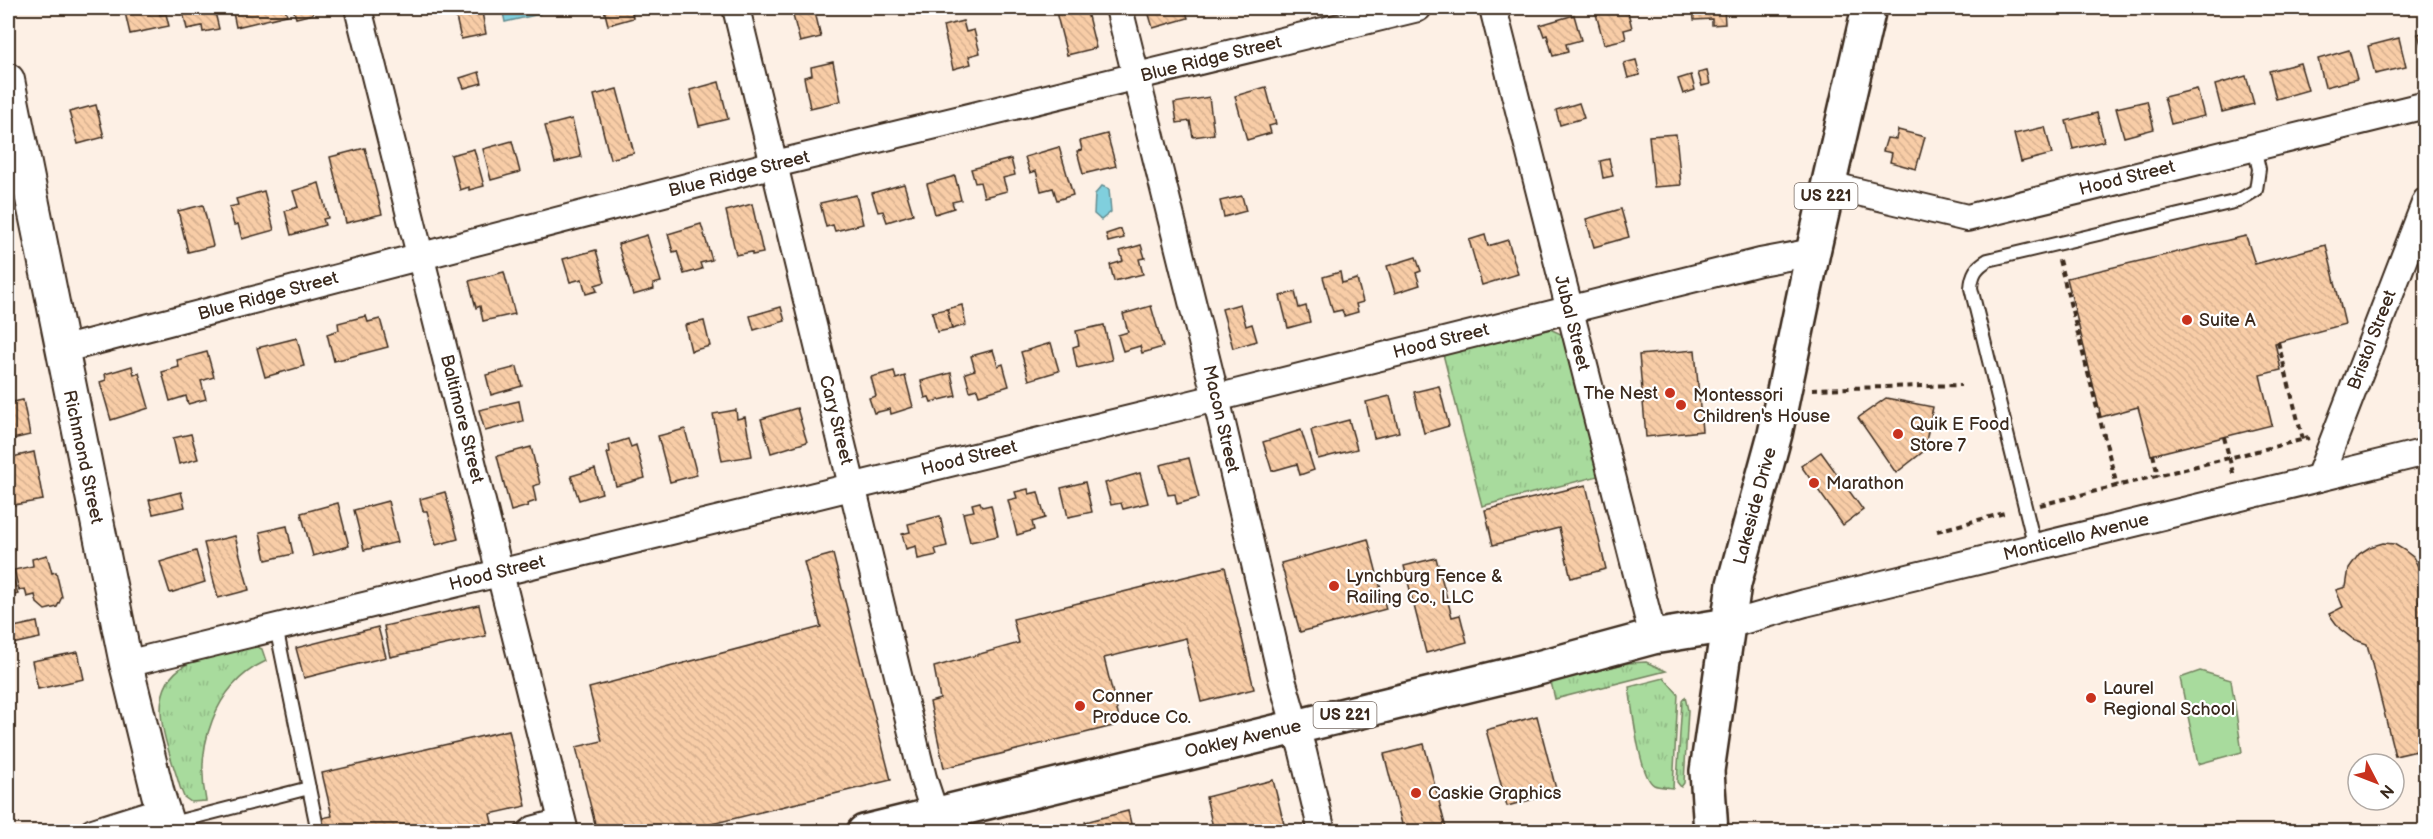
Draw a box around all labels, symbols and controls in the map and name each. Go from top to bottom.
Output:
street label: Blue Ridge Street [1138,31,1284,87]
street label: Blue Ridge Street [666,146,812,202]
street label: Hood Street [2077,156,2177,200]
road number: US 221 [1794,183,1858,209]
street label: Blue Ridge Street [196,267,341,325]
street label: Jubal Street [1550,273,1594,373]
street label: Bristol Street [2343,287,2401,393]
place label: Suite A [2199,310,2256,331]
marker: Suite A [2180,313,2194,327]
street label: Hood Street [1391,319,1491,363]
street label: Baltimore Street [436,352,488,486]
street label: Macon Street [1198,363,1244,475]
street label: Cary Street [815,373,857,467]
place label: The Nest [1584,383,1658,404]
place label: Montessori Children's House [1693,385,1831,427]
marker: The Nest [1663,386,1677,400]
street label: Richmond Street [59,388,108,526]
marker: Montessori Children's House [1674,398,1688,412]
place label: Quik E Food Store 7 [1910,414,2010,456]
marker: Quik E Food Store 7 [1891,427,1905,441]
street label: Hood Street [919,436,1019,480]
street label: Lakeside Drive [1729,445,1781,567]
place label: Marathon [1826,473,1904,494]
marker: Marathon [1807,476,1821,490]
street label: Monticello Avenue [2001,509,2151,565]
street label: Hood Street [447,551,547,595]
place label: Lynchburg Fence & Railing Co., LLC [1346,566,1503,608]
marker: Lynchburg Fence & Railing Co., LLC [1327,579,1341,593]
place label: Laurel Regional School [2103,678,2235,720]
place label: Conner Produce Co. [1092,686,1191,728]
marker: Laurel Regional School [2084,691,2098,705]
marker: Conner Produce Co. [1073,699,1087,713]
road number: US 221 [1314,702,1376,728]
street label: Oakley Avenue [1183,715,1304,763]
north arrow [2346,752,2406,812]
text: N [2375,780,2397,802]
place label: Caskie Graphics [1428,783,1561,804]
marker: Caskie Graphics [1409,786,1423,800]

